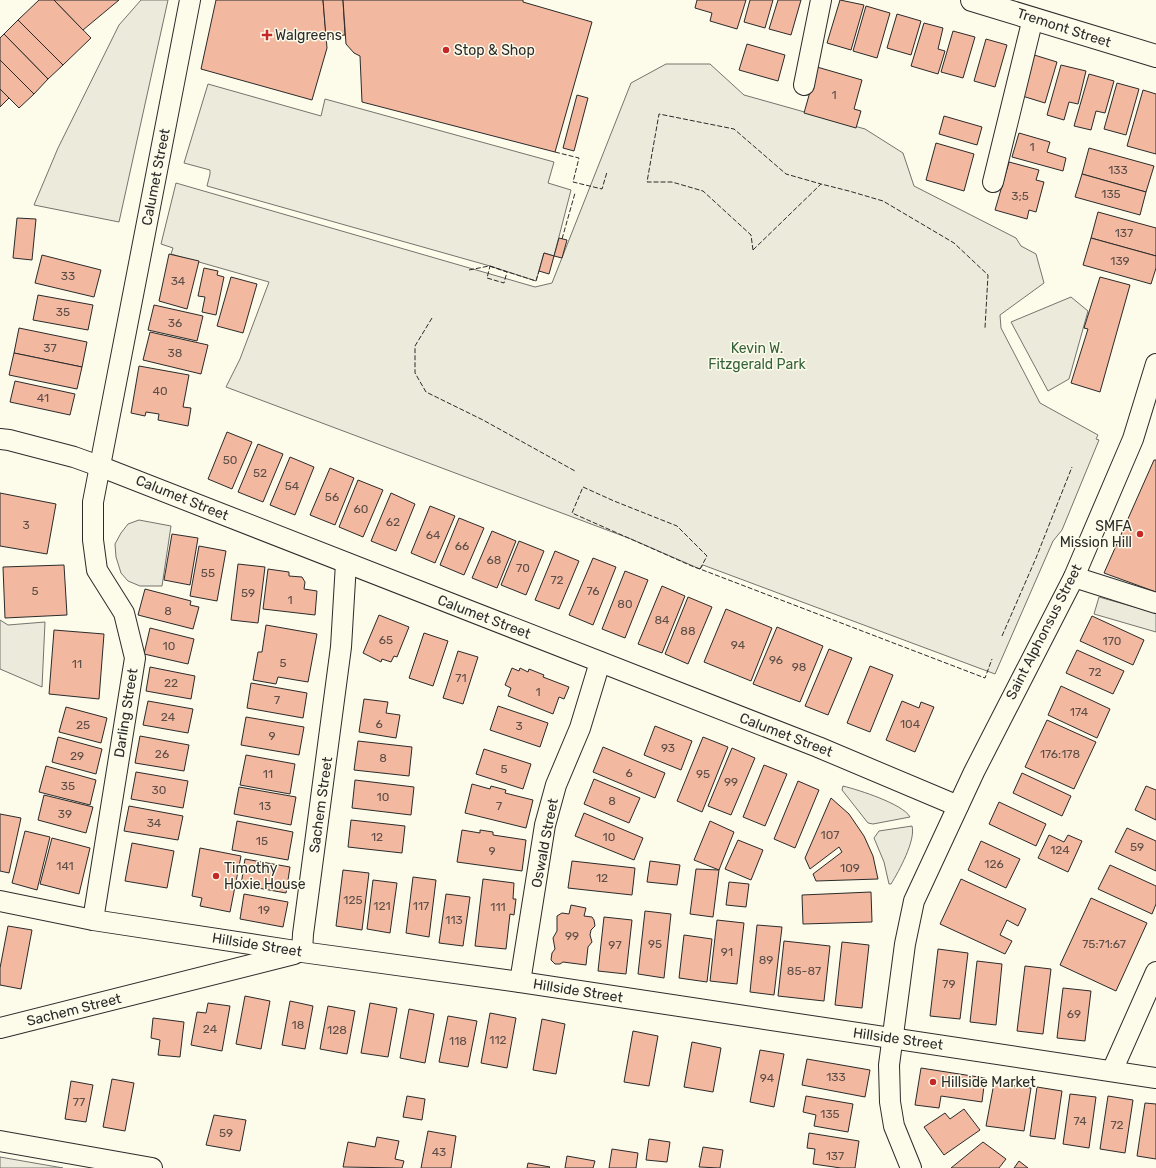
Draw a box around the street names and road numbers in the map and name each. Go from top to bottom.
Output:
street label: Tremont Street [1015,5,1114,51]
street label: Calumet Street [138,127,174,227]
street label: Calumet Street [133,472,231,525]
street label: Saint Alphonsus Street [1002,561,1086,702]
street label: Calumet Street [435,591,534,643]
street label: Darling Street [111,667,142,759]
street label: Calumet Street [737,709,836,761]
street label: Sachem Street [306,755,336,854]
street label: Oswald Street [528,796,562,889]
street label: Hillside Street [211,930,304,961]
street label: Hillside Street [532,976,625,1007]
street label: Sachem Street [25,990,124,1030]
street label: Hillside Street [852,1024,945,1054]

